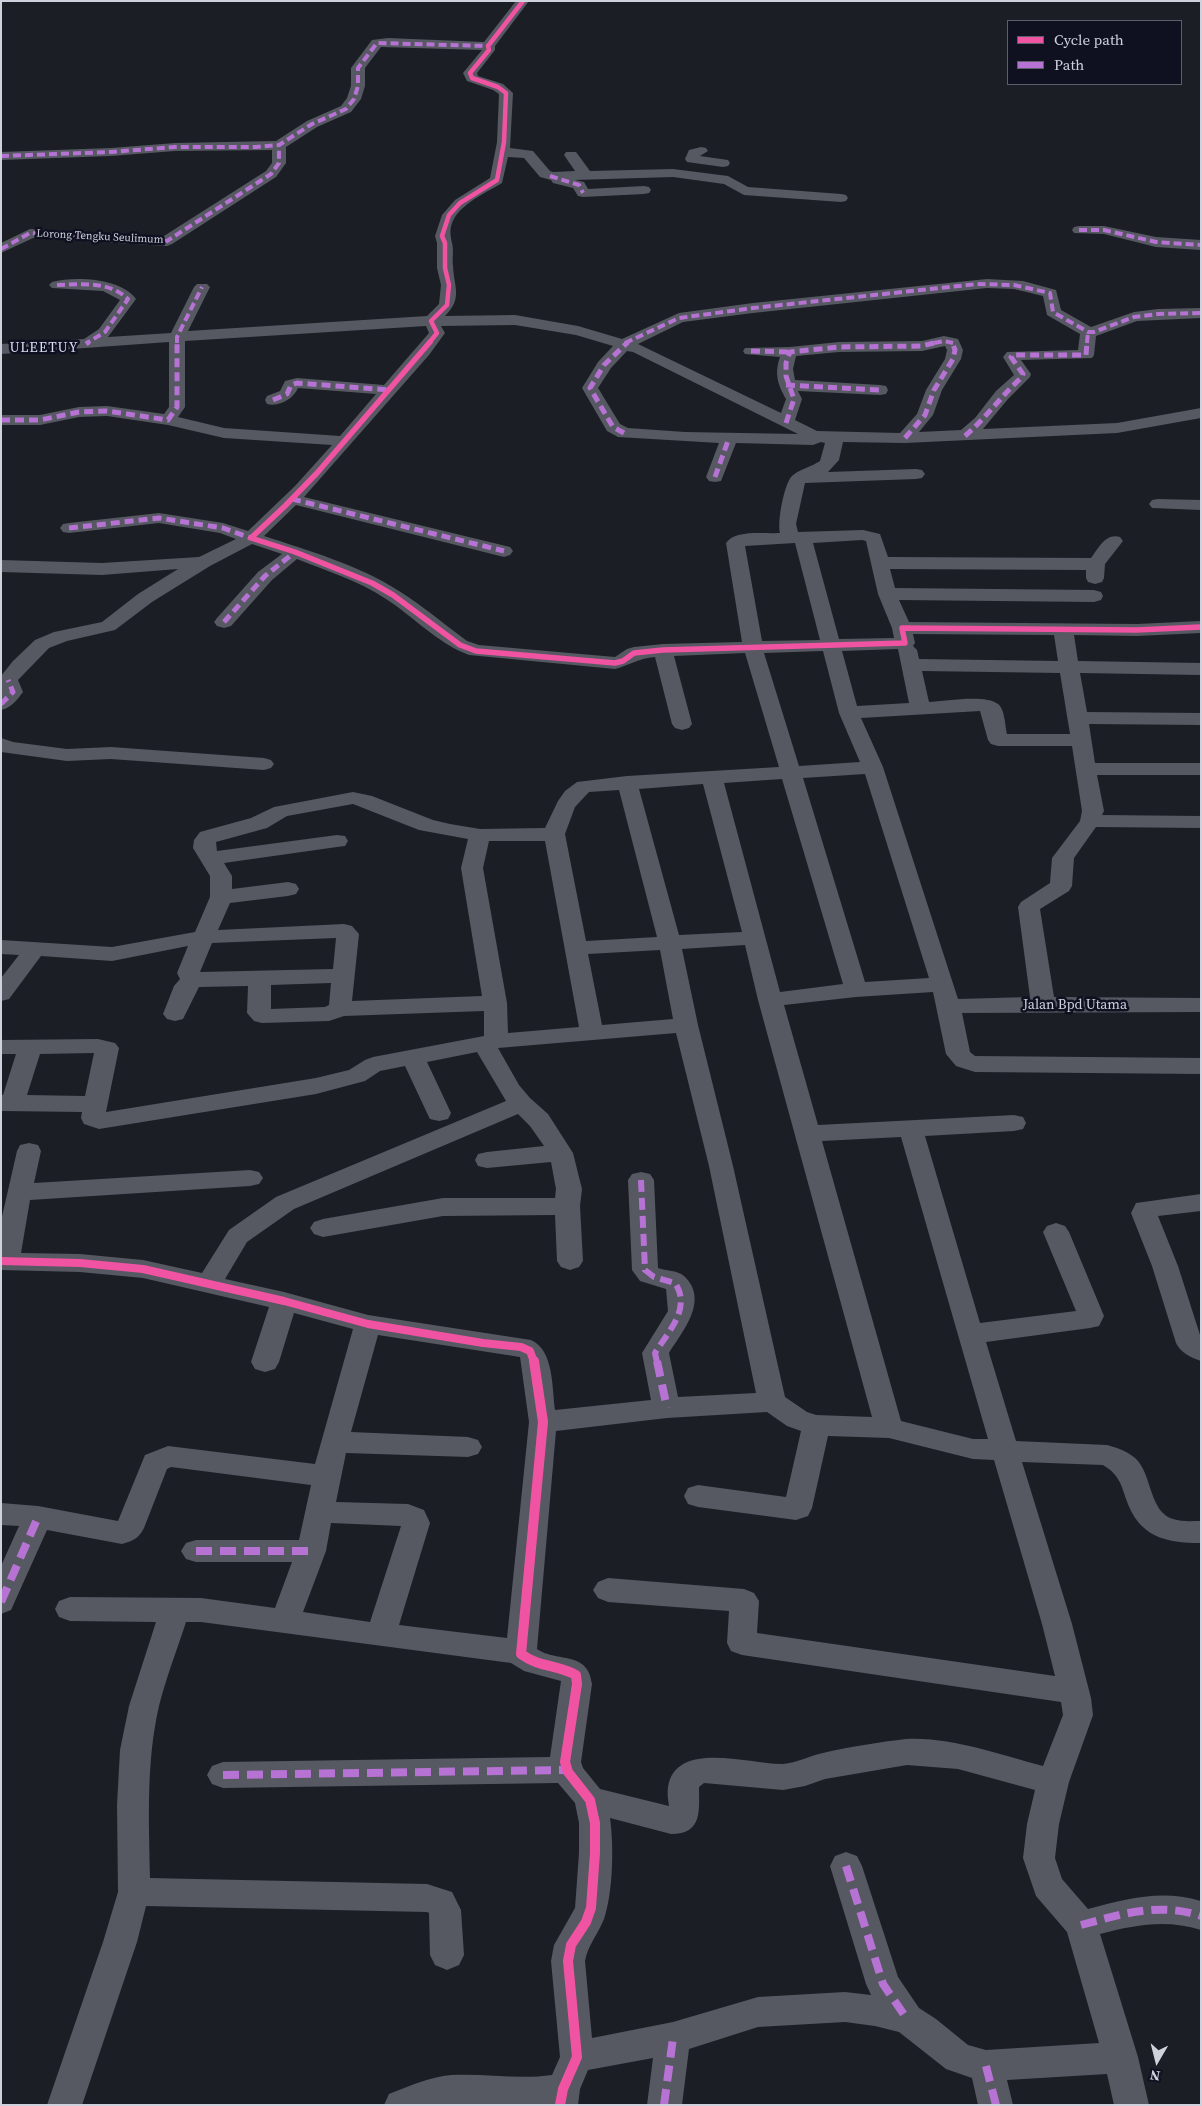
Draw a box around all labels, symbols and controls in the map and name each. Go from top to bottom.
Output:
legend [1007,20,1182,85]
text: Cycle path [1054,29,1124,50]
text: Path [1054,54,1084,75]
street label: Lorong Tengku Seulimum [36,227,164,247]
district label: ULEETUY [9,340,79,356]
street label: Jalan Bpd Utama [1023,997,1127,1013]
north arrow [1132,2036,1182,2086]
text: N [1148,2065,1161,2086]

